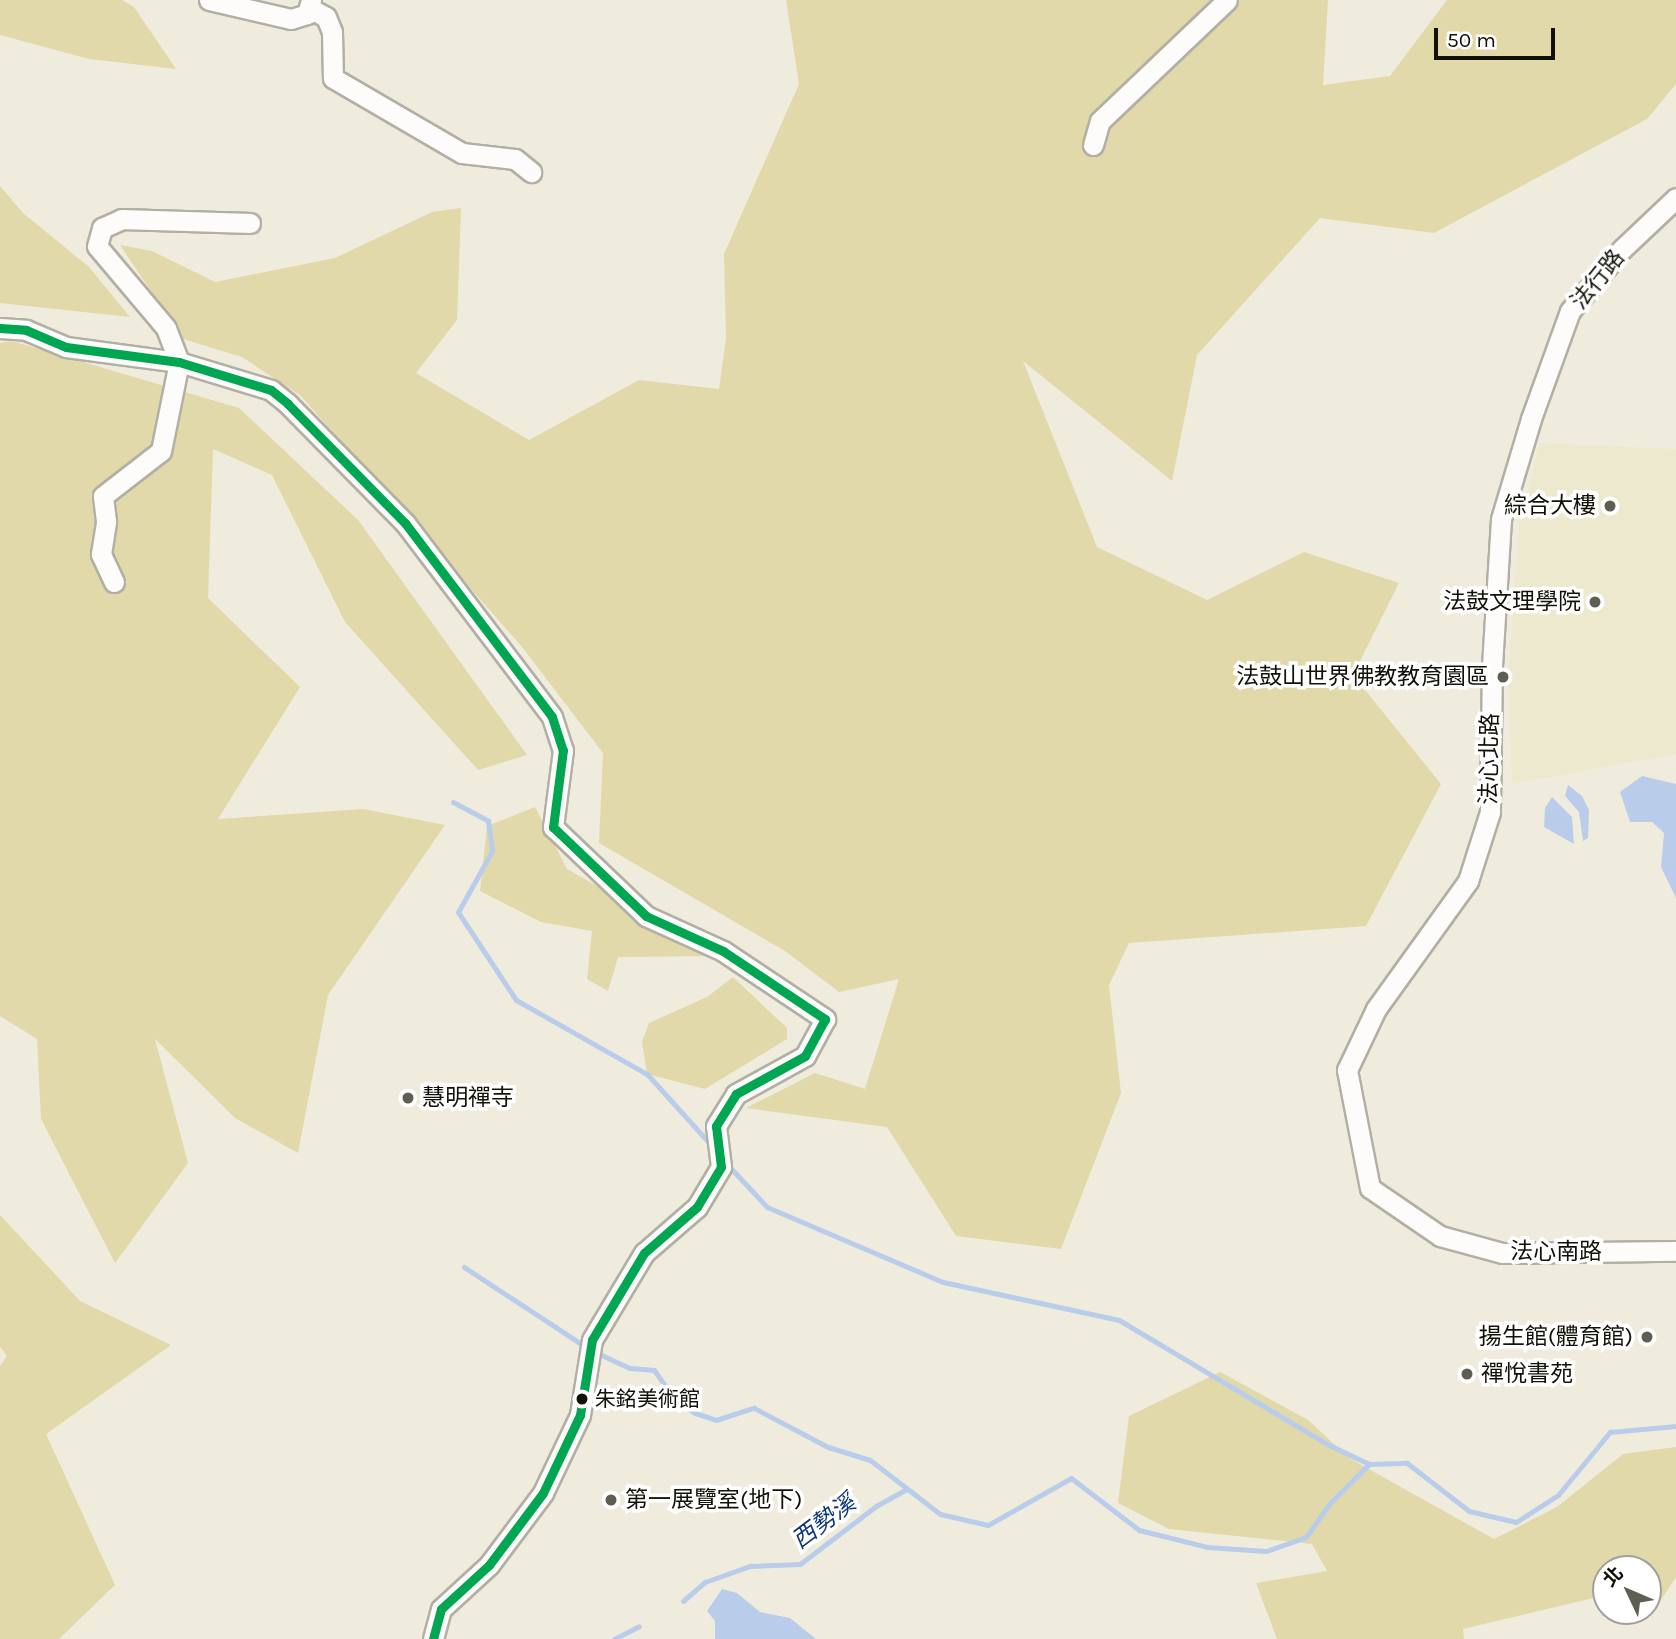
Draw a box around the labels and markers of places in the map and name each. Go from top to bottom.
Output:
place label: 綜合大樓 [1504,492,1596,520]
marker: 綜合大樓 [1602,498,1618,514]
place label: 法鼓文理學院 [1443,588,1581,616]
marker: 法鼓文理學院 [1587,594,1603,610]
place label: 法鼓山世界佛教教育園區 [1236,663,1489,691]
marker: 法鼓山世界佛教教育園區 [1495,669,1511,685]
place label: 慧明禪寺 [422,1084,514,1112]
marker: 慧明禪寺 [400,1090,416,1106]
place label: 揚生館(體育館) [1479,1323,1633,1351]
marker: 揚生館(體育館) [1639,1329,1655,1345]
place label: 禪悅書苑 [1481,1360,1573,1388]
marker: 禪悅書苑 [1459,1366,1475,1382]
place label: 朱銘美術館 [595,1386,700,1412]
marker: 朱銘美術館 [575,1392,589,1406]
place label: 第一展覽室(地下) [625,1486,802,1514]
marker: 第一展覽室(地下) [603,1492,619,1508]

